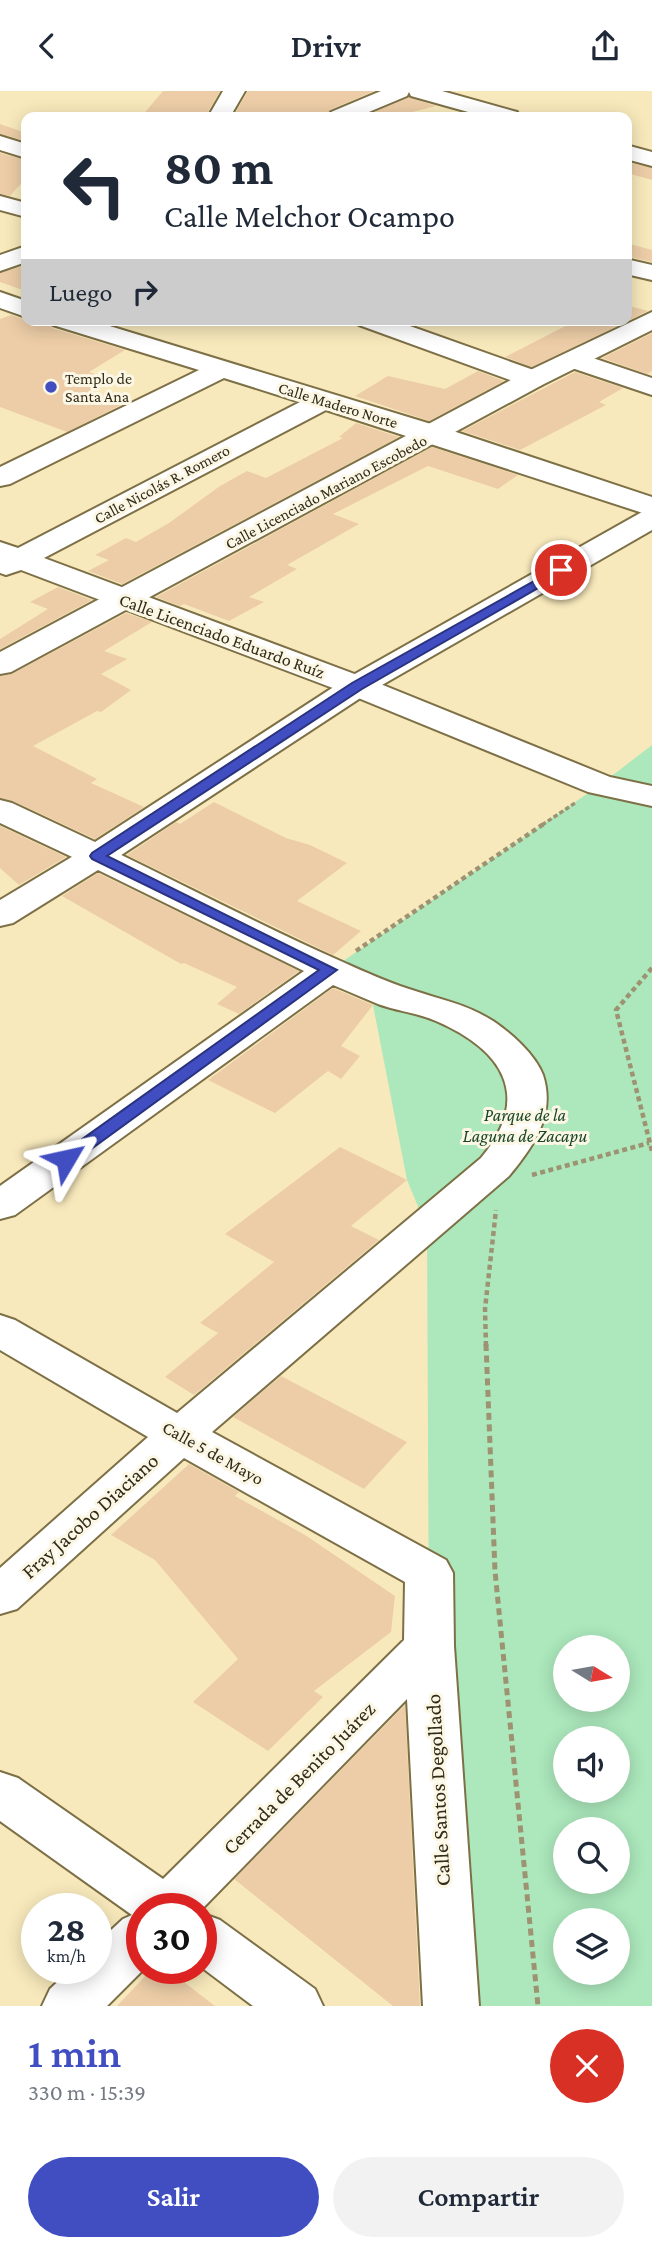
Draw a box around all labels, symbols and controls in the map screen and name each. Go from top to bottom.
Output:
icon: back [28,27,66,65]
icon: share [586,27,624,65]
text: Drivr [291,28,361,64]
icon: left [49,140,140,231]
text: 80 m [164,140,273,195]
text: Calle Melchor Ocampo [164,198,455,234]
icon: right [126,273,164,311]
text: Luego [49,278,112,307]
place label: Templo de Santa Ana [65,370,132,405]
marker: Templo de Santa Ana [43,379,59,395]
street label: Calle Madero Norte [276,379,400,431]
street label: Calle Licenciado Mariano Escobedo [222,431,430,552]
street label: Calle Nicolás R. Romero [92,441,233,527]
pin [531,540,591,600]
icon: arrive [542,551,580,589]
street label: Calle Licenciado Eduardo Ruíz [117,589,328,683]
park label: Parque de la Laguna de Zacapu [463,1105,587,1146]
position arrow [29,1122,103,1196]
street label: Calle 5 de Mayo [159,1417,267,1489]
street label: Fray Jacobo Diaciano [17,1448,163,1584]
north arrow [553,1635,630,1711]
map controls [553,1635,630,1985]
street label: Calle Santos Degollado [421,1693,455,1887]
street label: Cerrada de Benito Juárez [218,1697,380,1859]
button: sound [553,1726,630,1803]
button: search [553,1817,630,1894]
speed limit sign: 30 [126,1893,217,1984]
button: layers [553,1908,630,1985]
text: 28 [47,1910,86,1949]
text: km/h [47,1946,86,1966]
text: 1 min [28,2029,121,2076]
button: close [550,2029,624,2103]
text: 330 m · 15:39 [28,2079,146,2105]
button: Salir [28,2157,319,2237]
button: Compartir [333,2157,624,2237]

